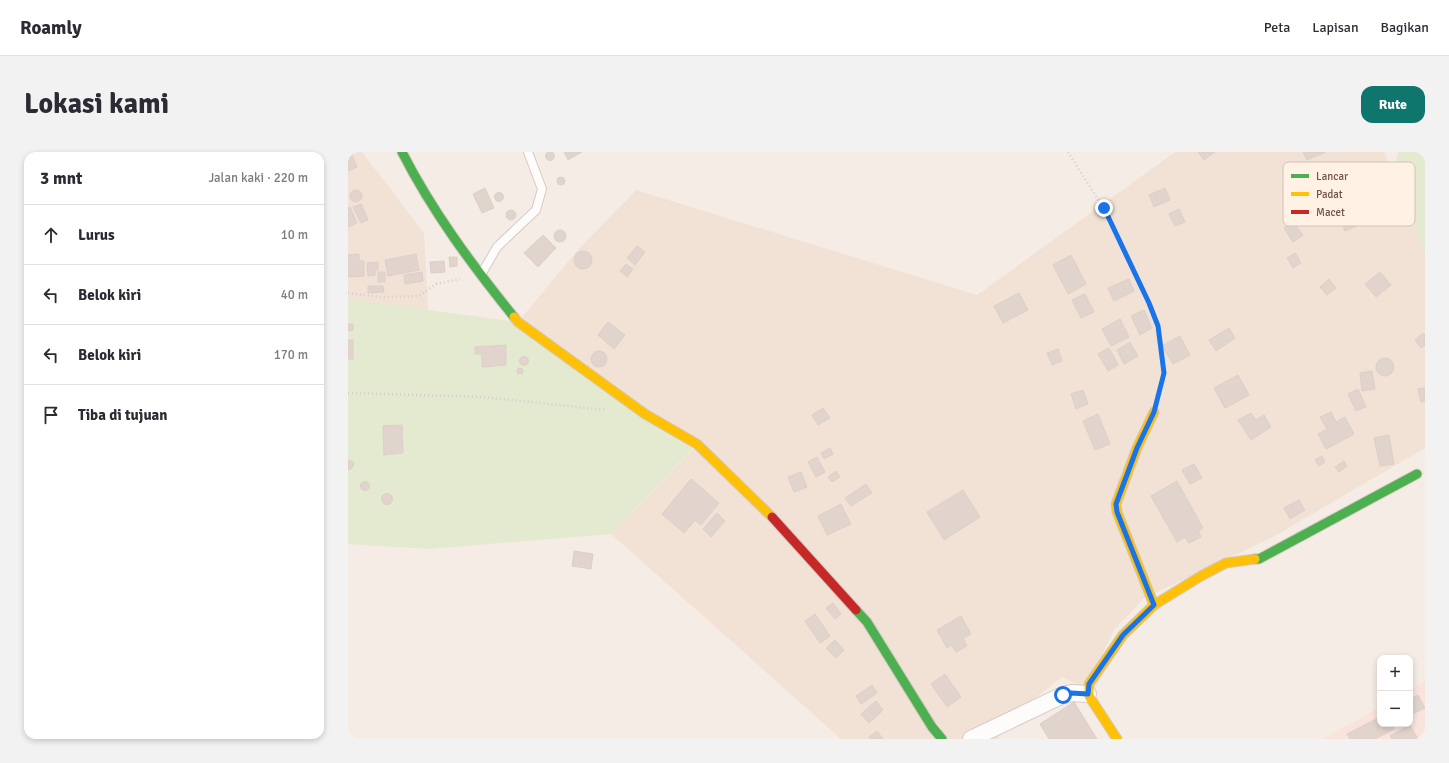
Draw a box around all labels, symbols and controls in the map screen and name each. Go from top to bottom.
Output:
text: Roamly [20,16,82,40]
text: Peta [1264,19,1290,36]
text: Lapisan [1312,19,1359,36]
text: Bagikan [1381,19,1429,36]
button: Rute [1361,86,1425,123]
text: Lokasi kami [24,87,169,121]
legend [1283,162,1415,226]
text: 3 mnt [40,168,82,189]
text: Jalan kaki · 220 m [209,170,308,186]
text: Lancar [1316,170,1348,183]
text: Padat [1316,188,1343,201]
route end [1095,199,1113,217]
text: Macet [1316,206,1345,219]
icon: ahead [40,224,62,246]
text: Lurus [78,226,115,244]
text: 10 m [281,227,308,243]
icon: left [40,284,62,306]
text: Belok kiri [78,286,141,304]
text: 40 m [281,287,308,303]
icon: left [40,344,62,366]
text: Belok kiri [78,346,141,364]
text: 170 m [274,347,308,363]
icon: arrive [40,404,62,426]
text: Tiba di tujuan [78,406,168,424]
map controls [1377,655,1413,727]
button: + [1377,655,1413,691]
route start [1054,686,1072,704]
button: − [1377,691,1413,727]

